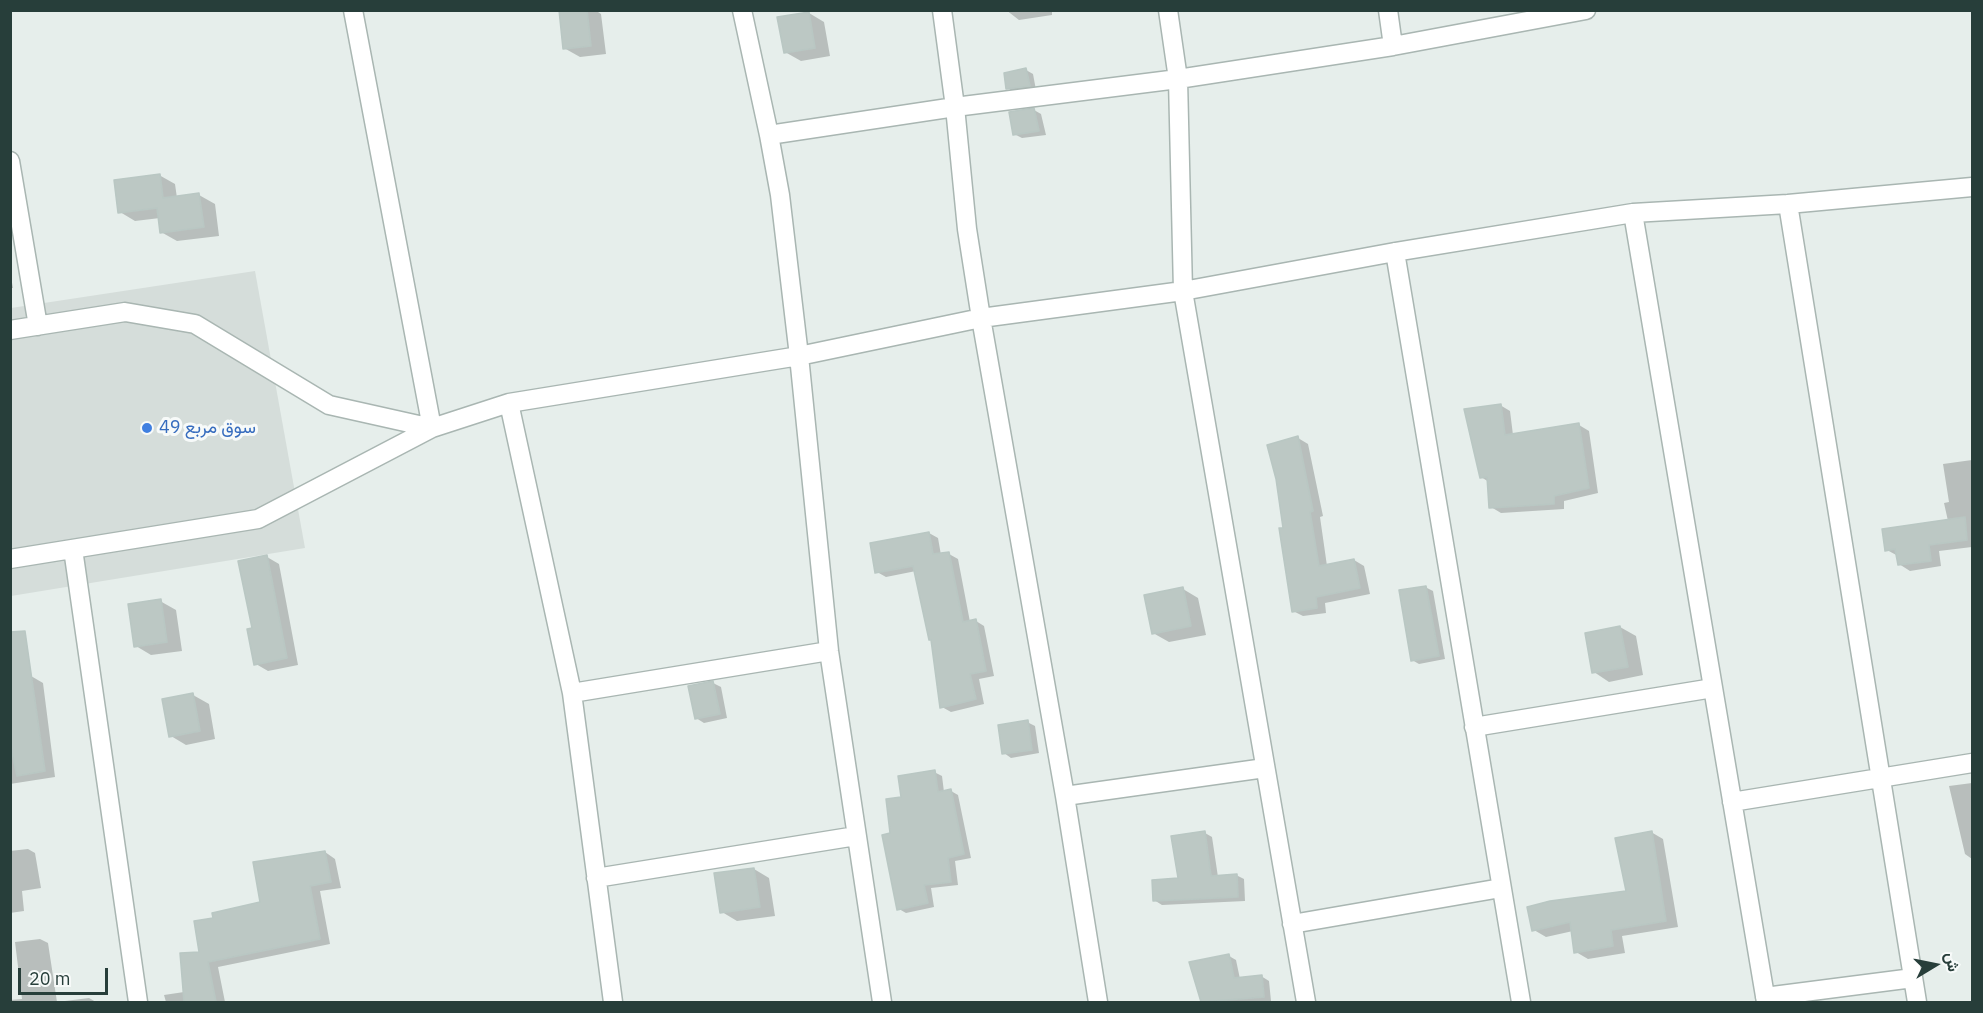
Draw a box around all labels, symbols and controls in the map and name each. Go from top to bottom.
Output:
place label: سوق مربع 49 [159,417,256,439]
marker: سوق مربع 49 [140,421,154,435]
north arrow [1905,935,1965,995]
text: ش [1941,951,1964,973]
scale bar [21,956,111,994]
text: 20 m [29,967,71,990]

